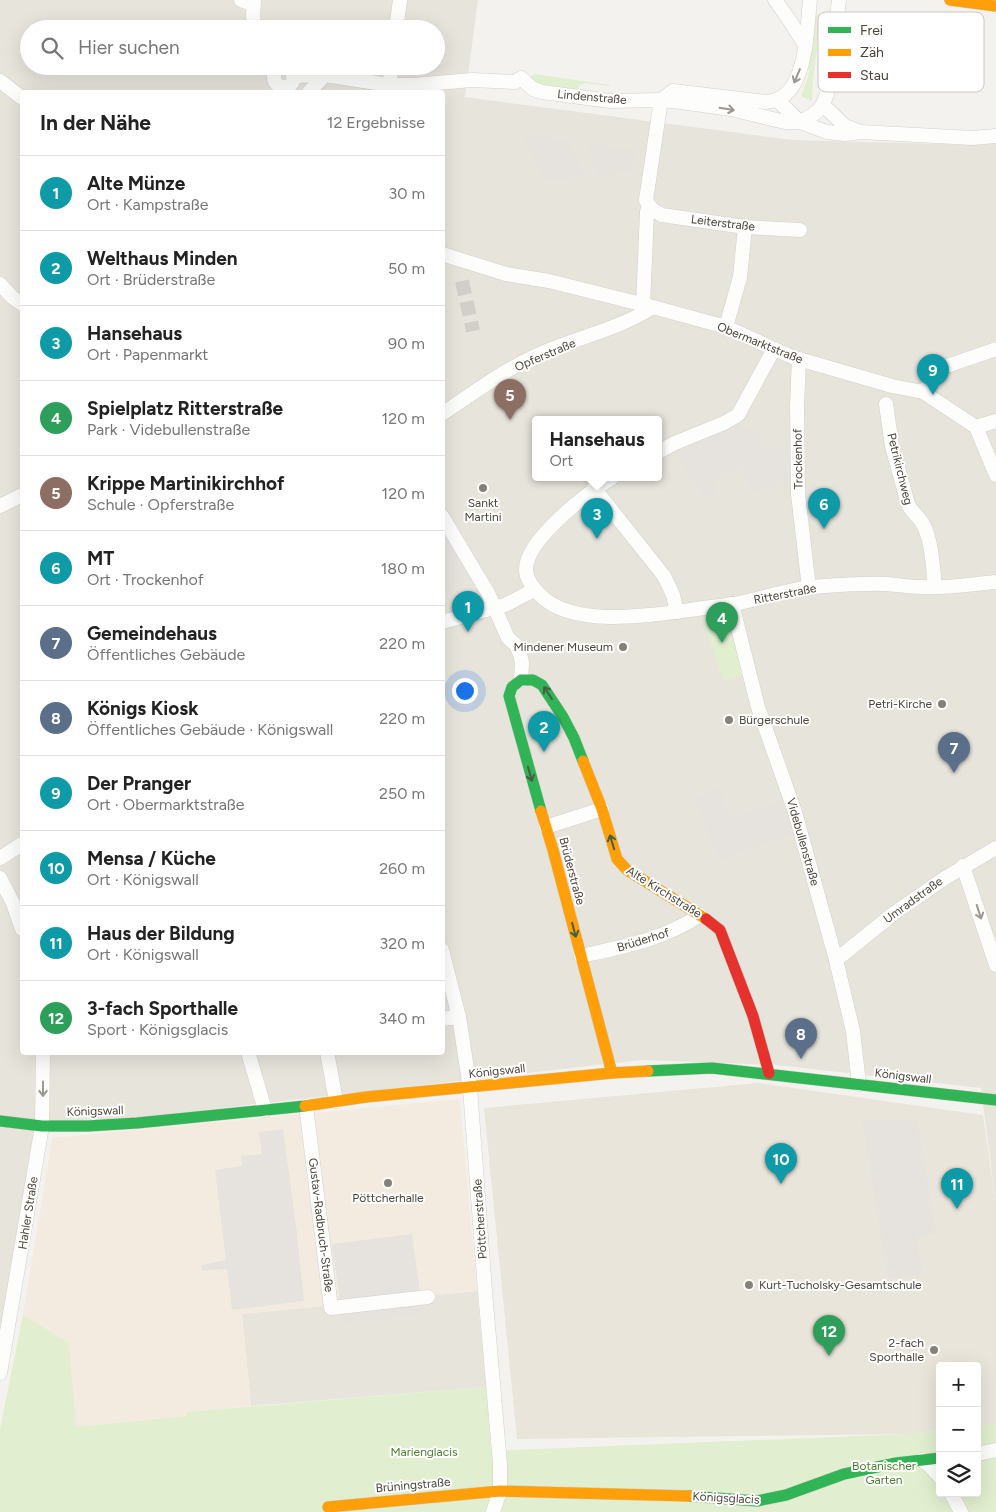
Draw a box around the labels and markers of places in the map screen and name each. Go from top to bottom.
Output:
pin: 9 [917,354,949,395]
pin: 5 [494,379,526,420]
marker: Sankt Martini [477,482,489,494]
pin: 6 [808,488,840,529]
place label: Sankt Martini [464,496,502,524]
pin: 3 [581,498,613,539]
pin: 1 [452,591,484,632]
pin: 4 [706,602,738,643]
place label: Mindener Museum [514,640,613,654]
marker: Mindener Museum [617,641,629,653]
place label: Petri-Kirche [868,697,932,711]
marker: Petri-Kirche [936,698,948,710]
pin: 2 [528,711,560,752]
place label: Bürgerschule [739,713,810,727]
marker: Bürgerschule [723,714,735,726]
pin: 7 [938,732,970,773]
pin: 8 [785,1018,817,1059]
pin: 10 [765,1143,797,1184]
pin: 11 [941,1168,973,1209]
marker: Pöttcherhalle [382,1177,394,1189]
place label: Pöttcherhalle [352,1191,424,1205]
place label: Kurt-Tucholsky-Gesamtschule [759,1278,922,1292]
marker: Kurt-Tucholsky-Gesamtschule [743,1279,755,1291]
pin: 12 [813,1315,845,1356]
place label: 2-fach Sporthalle [869,1336,924,1364]
marker: 2-fach Sporthalle [928,1344,940,1356]

